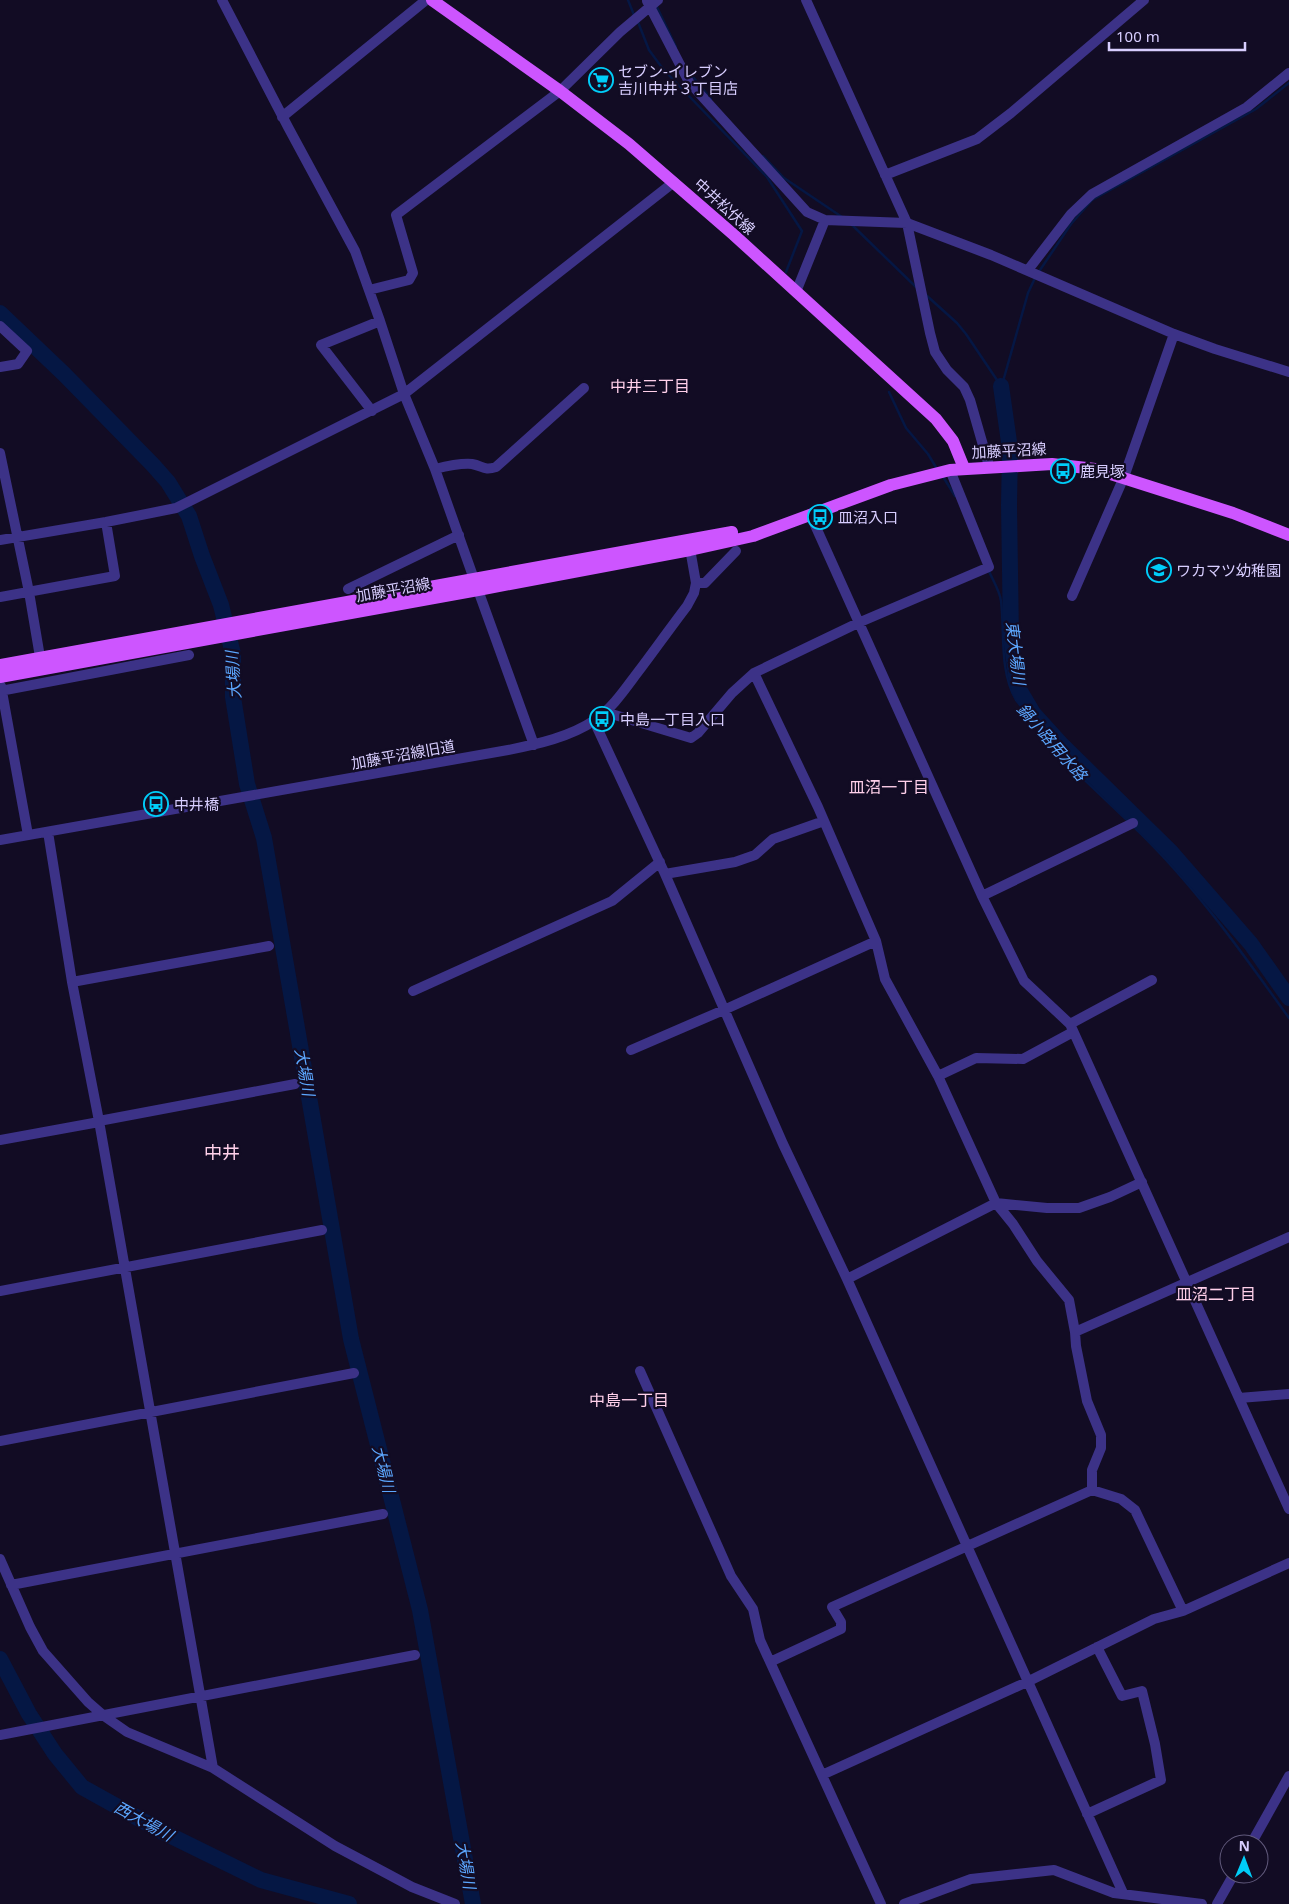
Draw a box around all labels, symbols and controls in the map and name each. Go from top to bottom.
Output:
scale bar [1109,20,1245,52]
text: 100 m [1116,26,1160,46]
place label: セブン-イレブン 吉川中井３丁目店 [618,61,738,98]
supermarket icon: セブン-イレブン 吉川中井３丁目店 [588,67,614,93]
street label: 中井松伏線 [690,173,760,239]
district label: 中井三丁目 [610,375,690,397]
street label: 加藤平沼線 [971,438,1047,462]
bus stop icon: 鹿見塚 [1050,458,1076,484]
place label: 鹿見塚 [1080,461,1125,481]
bus stop icon: 皿沼入口 [807,504,833,530]
place label: 皿沼入口 [838,507,898,527]
school or university icon: ワカマツ幼稚園 [1146,557,1172,583]
place label: ワカマツ幼稚園 [1176,560,1281,580]
street label: 加藤平沼線 [354,573,432,605]
water label: 東大場川 [1001,620,1031,688]
water label: 大場川 [220,648,246,700]
water label: 鍋小路用水路 [1012,699,1093,787]
bus stop icon: 中島一丁目入口 [589,706,615,732]
place label: 中島一丁目入口 [620,709,725,729]
street label: 加藤平沼線旧道 [350,735,456,773]
district label: 皿沼一丁目 [849,776,929,798]
bus stop icon: 中井橋 [143,791,169,817]
place label: 中井橋 [174,794,219,814]
water label: 大場川 [290,1046,320,1100]
district label: 中井 [204,1140,240,1164]
district label: 皿沼二丁目 [1176,1283,1256,1305]
district label: 中島一丁目 [589,1389,669,1411]
water label: 大場川 [368,1443,401,1497]
water label: 西大場川 [111,1796,179,1847]
north arrow [1219,1834,1269,1884]
text: N [1238,1836,1250,1855]
water label: 大場川 [451,1839,481,1893]

